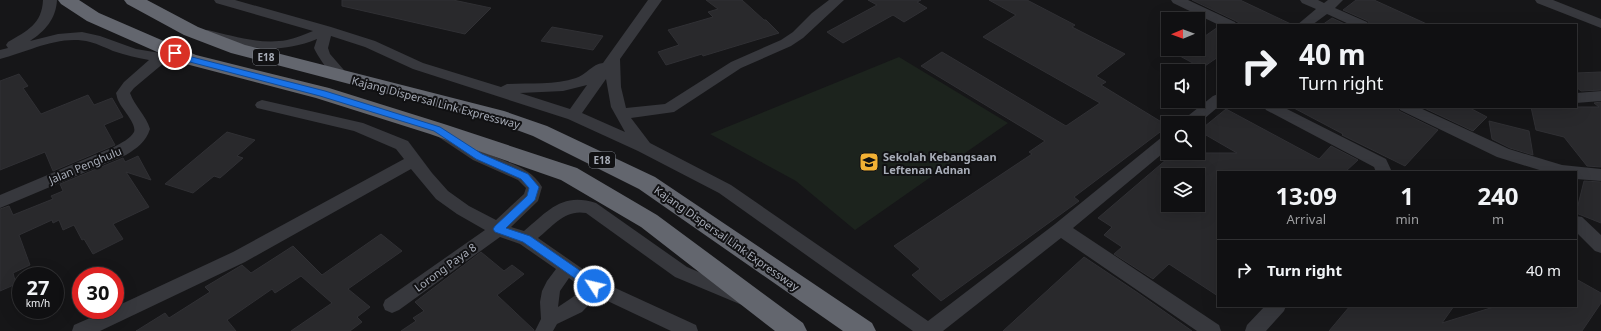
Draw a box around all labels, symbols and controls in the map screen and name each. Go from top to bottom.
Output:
north arrow [1161,12,1205,56]
map controls [1161,12,1205,212]
text: 40 m [1299,35,1366,73]
pin [158,36,192,70]
icon: right [1233,40,1285,92]
icon: arrive [164,42,186,64]
road number: E18 [253,49,279,65]
button: sound [1161,64,1205,108]
text: Turn right [1299,71,1383,95]
street label: Kajang Dispersal Link Expressway [350,72,522,132]
button: search [1161,116,1205,160]
street label: Jalan Penghulu [45,143,124,187]
place label: Sekolah Kebangsaan Leftenan Adnan [883,149,997,177]
school or university icon: Sekolah Kebangsaan Leftenan Adnan [858,151,880,173]
road number: E18 [589,152,615,168]
button: layers [1161,168,1205,212]
text: 13:09 [1275,179,1337,212]
text: 1 [1400,179,1414,212]
text: 240 [1477,179,1519,212]
street label: Kajang Dispersal Link Expressway [652,182,803,294]
text: Arrival [1286,210,1326,228]
text: min [1395,210,1419,228]
text: m [1492,210,1504,228]
street label: Lorong Paya 8 [411,239,479,295]
icon: right [1233,259,1255,281]
text: Turn right [1267,260,1342,280]
text: 40 m [1526,260,1561,280]
position arrow [573,265,615,307]
speed limit sign: 30 [72,267,124,319]
text: 27 [27,274,49,301]
text: km/h [26,296,50,310]

